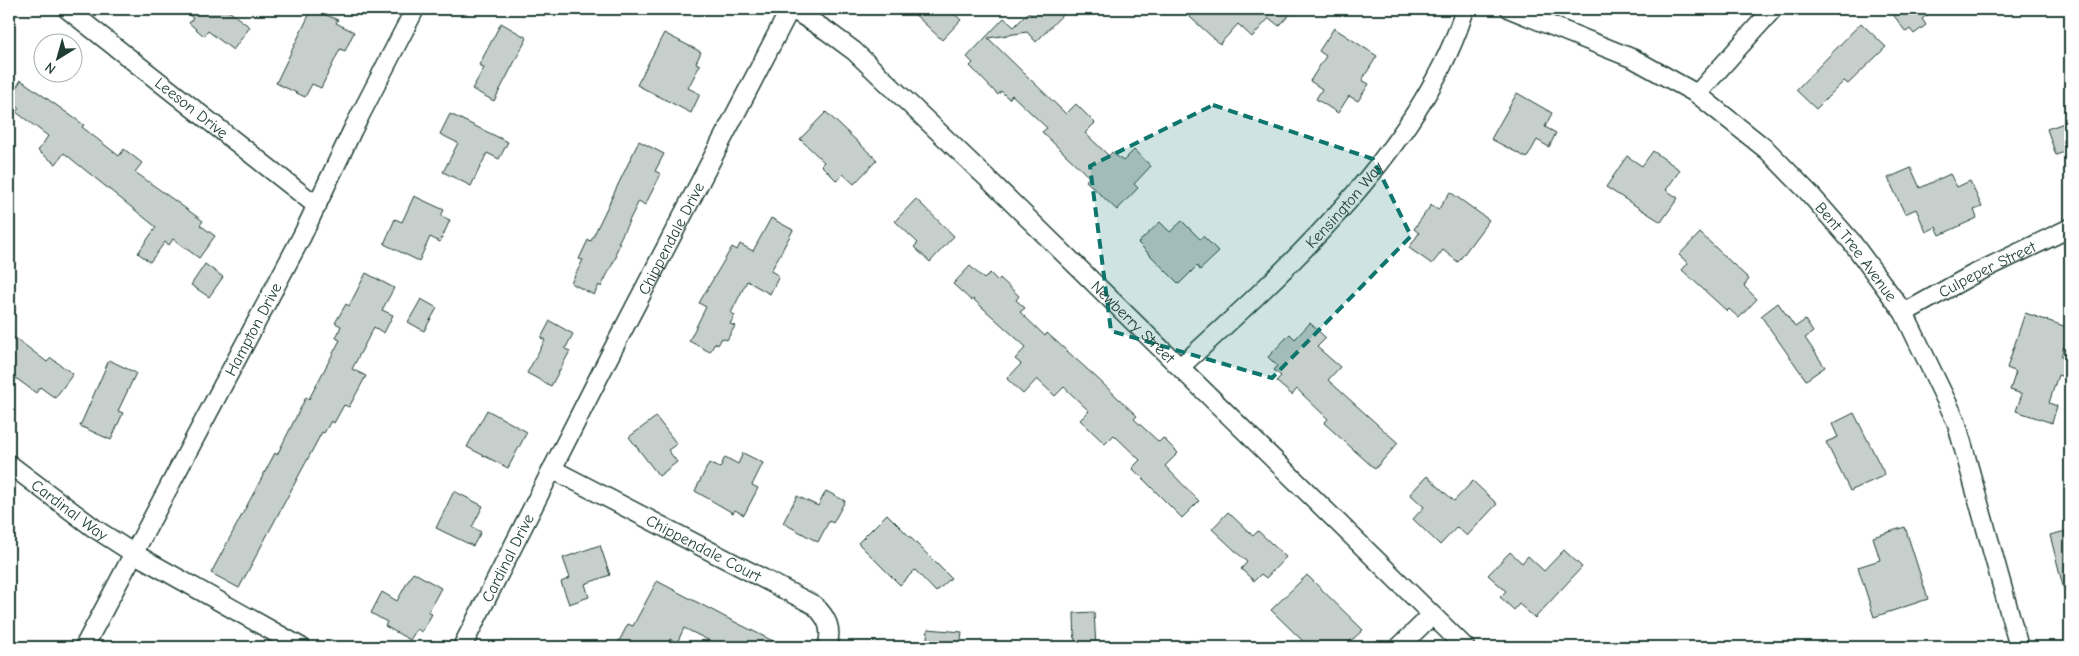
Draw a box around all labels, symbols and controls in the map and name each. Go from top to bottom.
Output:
north arrow [32,32,82,82]
text: N [42,58,59,78]
street label: Leeson Drive [151,74,231,142]
street label: Kensington Way [1302,158,1388,252]
street label: Chippendale Drive [635,179,708,298]
street label: Bent Tree Avenue [1811,199,1900,305]
street label: Culpeper Street [1936,238,2039,302]
street label: Newberry Street [1087,277,1179,368]
street label: Hampton Drive [222,280,286,379]
street label: Cardinal Way [28,476,111,545]
street label: Cardinal Drive [478,511,538,605]
street label: Chippendale Court [643,511,764,586]

